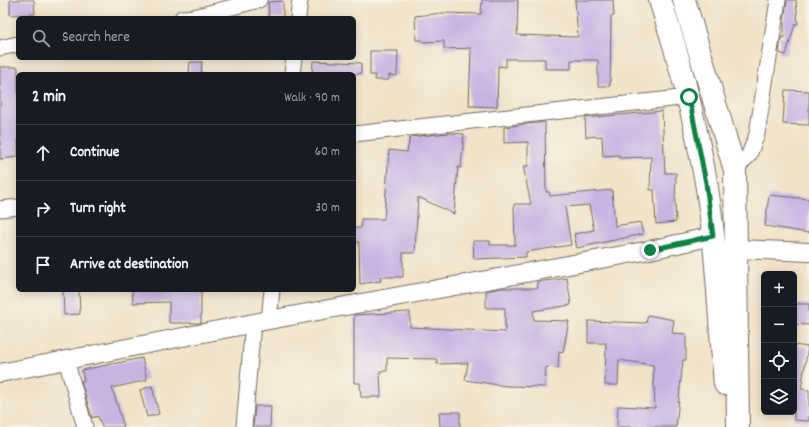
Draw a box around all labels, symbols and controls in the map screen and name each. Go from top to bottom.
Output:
search box [16,16,356,60]
icon: search [30,27,52,49]
text: Search here [62,27,130,49]
text: 2 min [32,86,66,110]
route start [680,88,698,106]
text: Walk · 90 m [284,89,340,108]
icon: ahead [32,142,54,164]
text: Continue [70,142,119,164]
text: 60 m [315,143,340,162]
icon: right [32,198,54,220]
text: Turn right [70,198,126,220]
text: 30 m [315,199,340,218]
route end [641,241,659,259]
icon: arrive [32,254,54,276]
text: Arrive at destination [70,254,188,276]
map controls [761,271,797,415]
button: + [761,271,797,307]
button: − [761,307,797,343]
button: locate [761,343,797,379]
button: layers [761,379,797,415]

